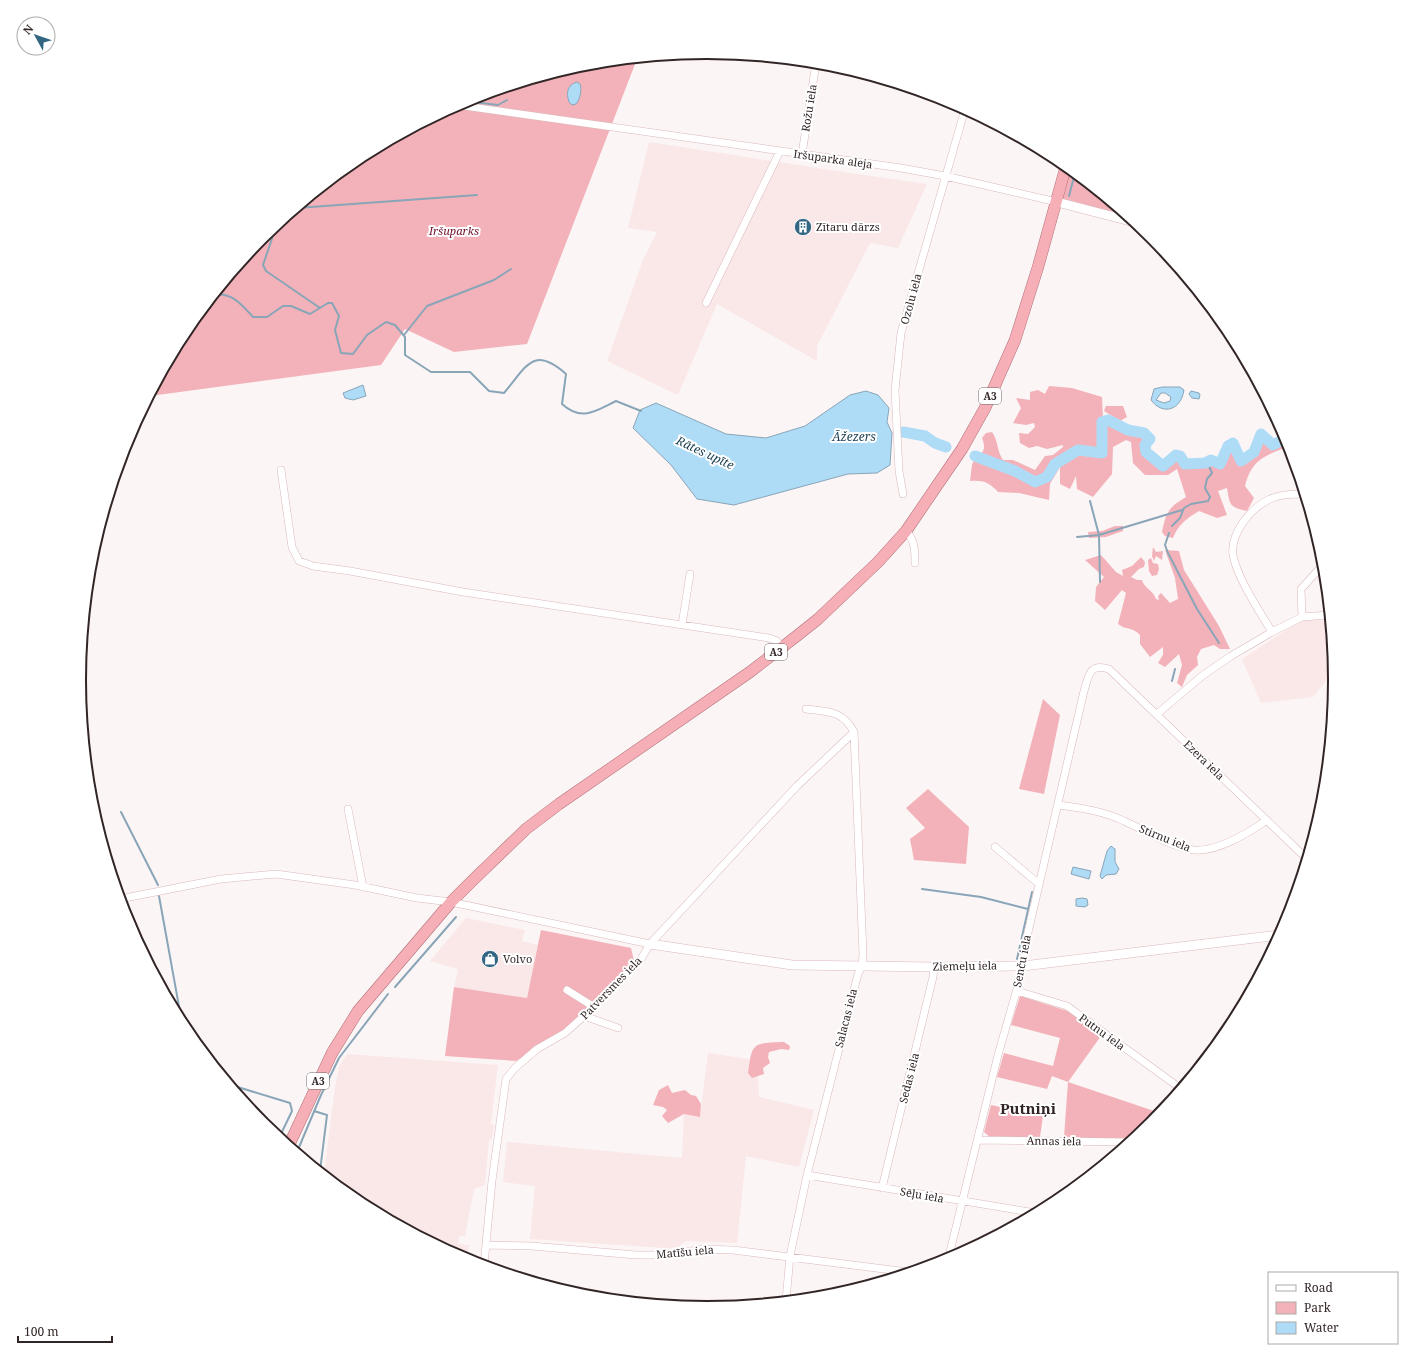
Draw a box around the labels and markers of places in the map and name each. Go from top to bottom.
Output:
building icon: Zītaru dārzs [793,217,813,237]
place label: Zītaru dārzs [816,219,880,234]
shop icon: Volvo [480,949,500,969]
place label: Volvo [503,951,532,966]

